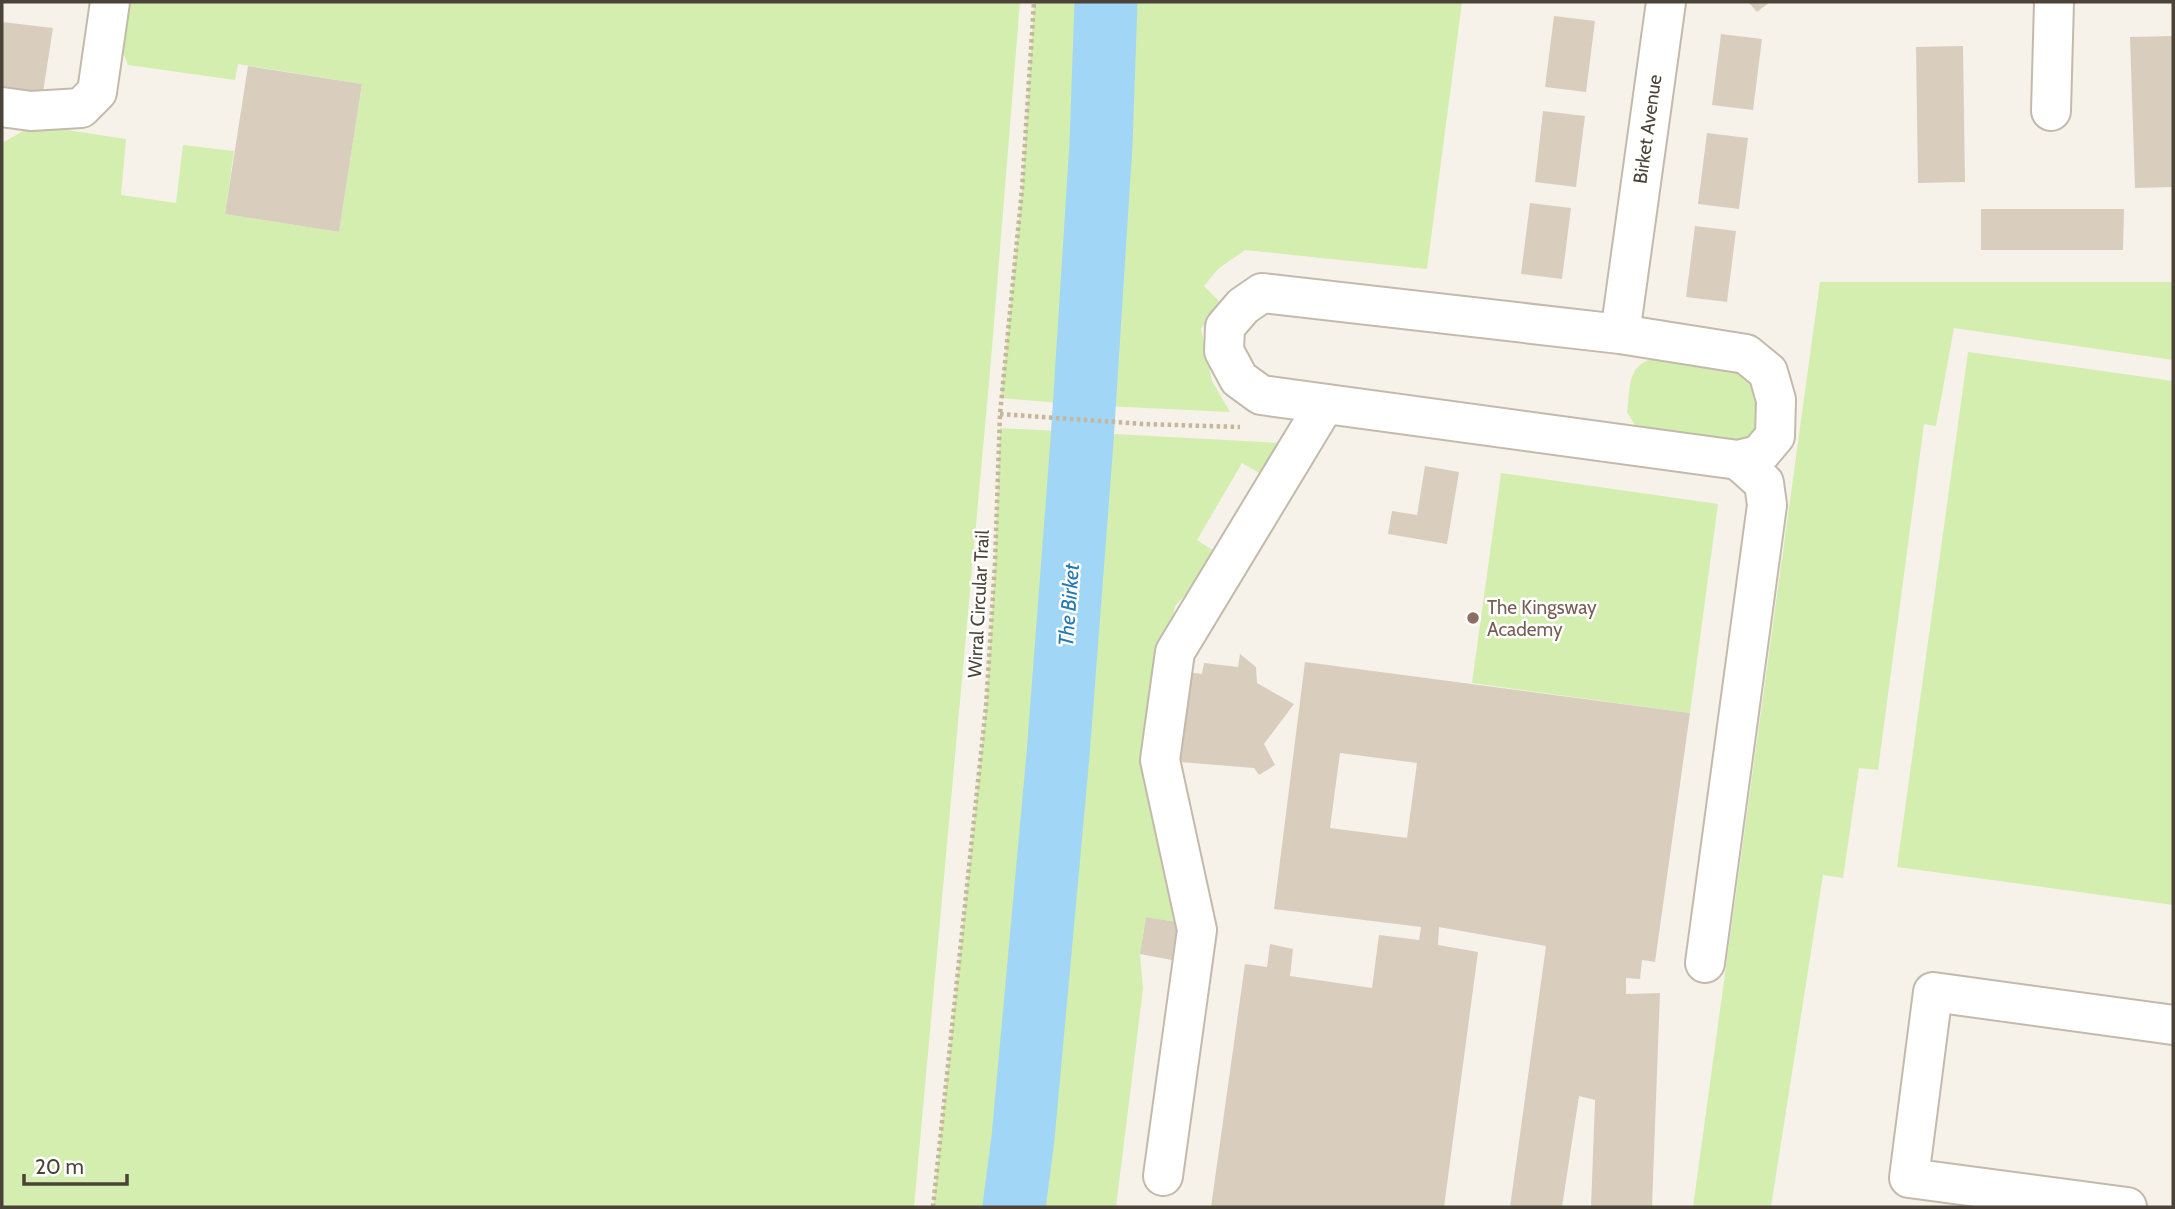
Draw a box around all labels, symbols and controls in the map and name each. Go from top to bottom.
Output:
street label: Birket Avenue [1628,73,1667,185]
street label: Wirral Circular Trail [963,529,994,679]
water label: The Birket [1053,562,1084,647]
place label: The Kingsway Academy [1487,596,1597,641]
marker: The Kingsway Academy [1465,610,1481,626]
scale bar [24,1142,128,1186]
text: 20 m [35,1154,84,1179]

